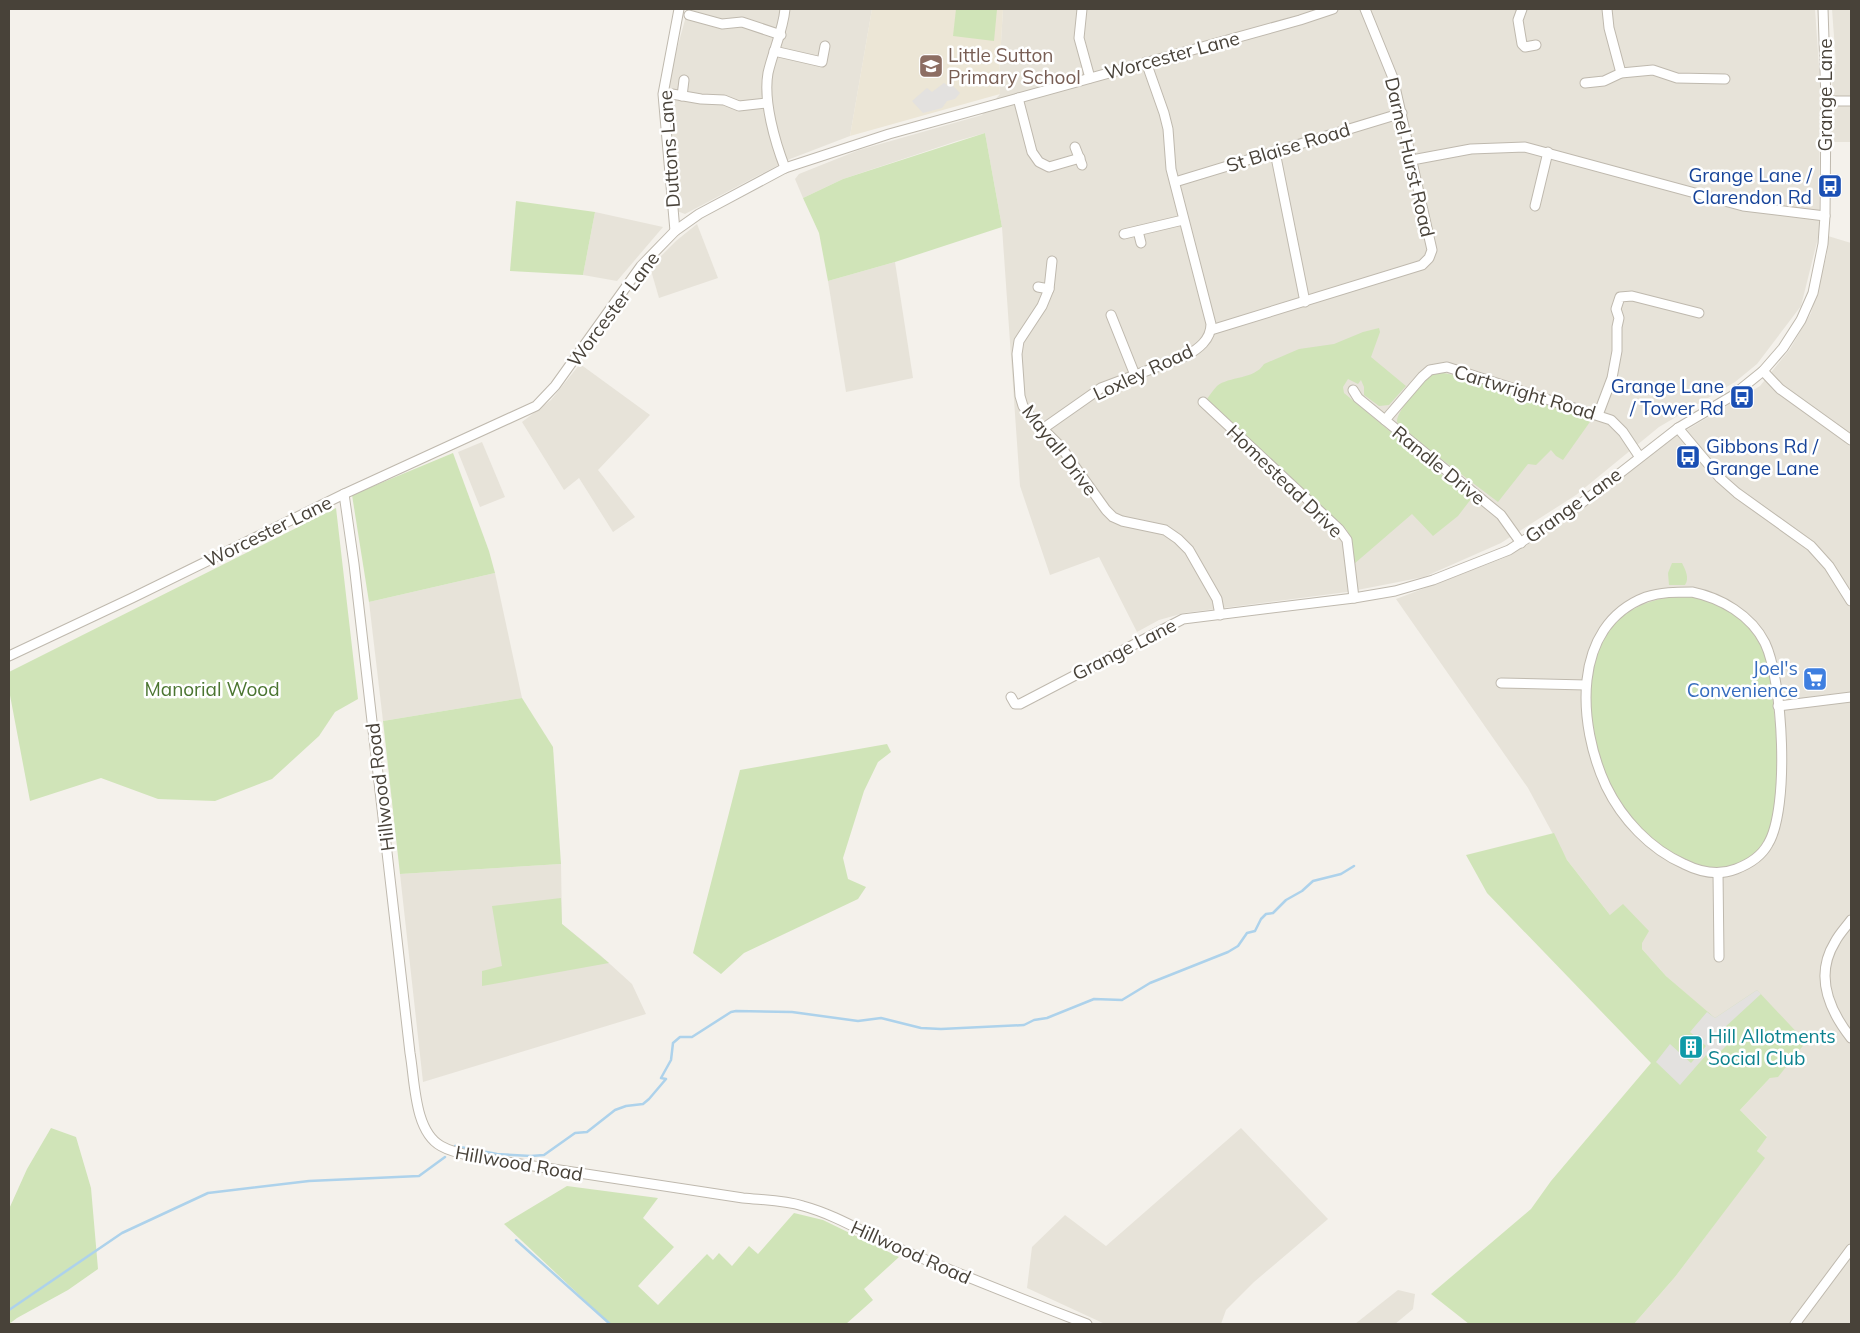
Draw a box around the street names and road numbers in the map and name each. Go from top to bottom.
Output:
street label: Worcester Lane [1102,25,1242,85]
street label: Grange Lane [1813,38,1837,152]
street label: Darnel Hurst Road [1380,75,1440,239]
street label: Duttons Lane [653,89,685,209]
street label: St Blaise Road [1223,117,1353,177]
street label: Worcester Lane [562,246,664,372]
street label: Loxley Road [1089,338,1197,406]
street label: Cartwright Road [1451,359,1599,425]
street label: Mayall Drive [1017,400,1103,500]
street label: Homestead Drive [1222,419,1348,543]
street label: Randle Drive [1388,420,1490,510]
street label: Grange Lane [1520,462,1626,548]
street label: Worcester Lane [200,490,336,572]
street label: Grange Lane [1068,613,1180,685]
street label: Hillwood Road [360,721,400,853]
street label: Hillwood Road [453,1140,585,1186]
street label: Hillwood Road [847,1215,975,1289]

